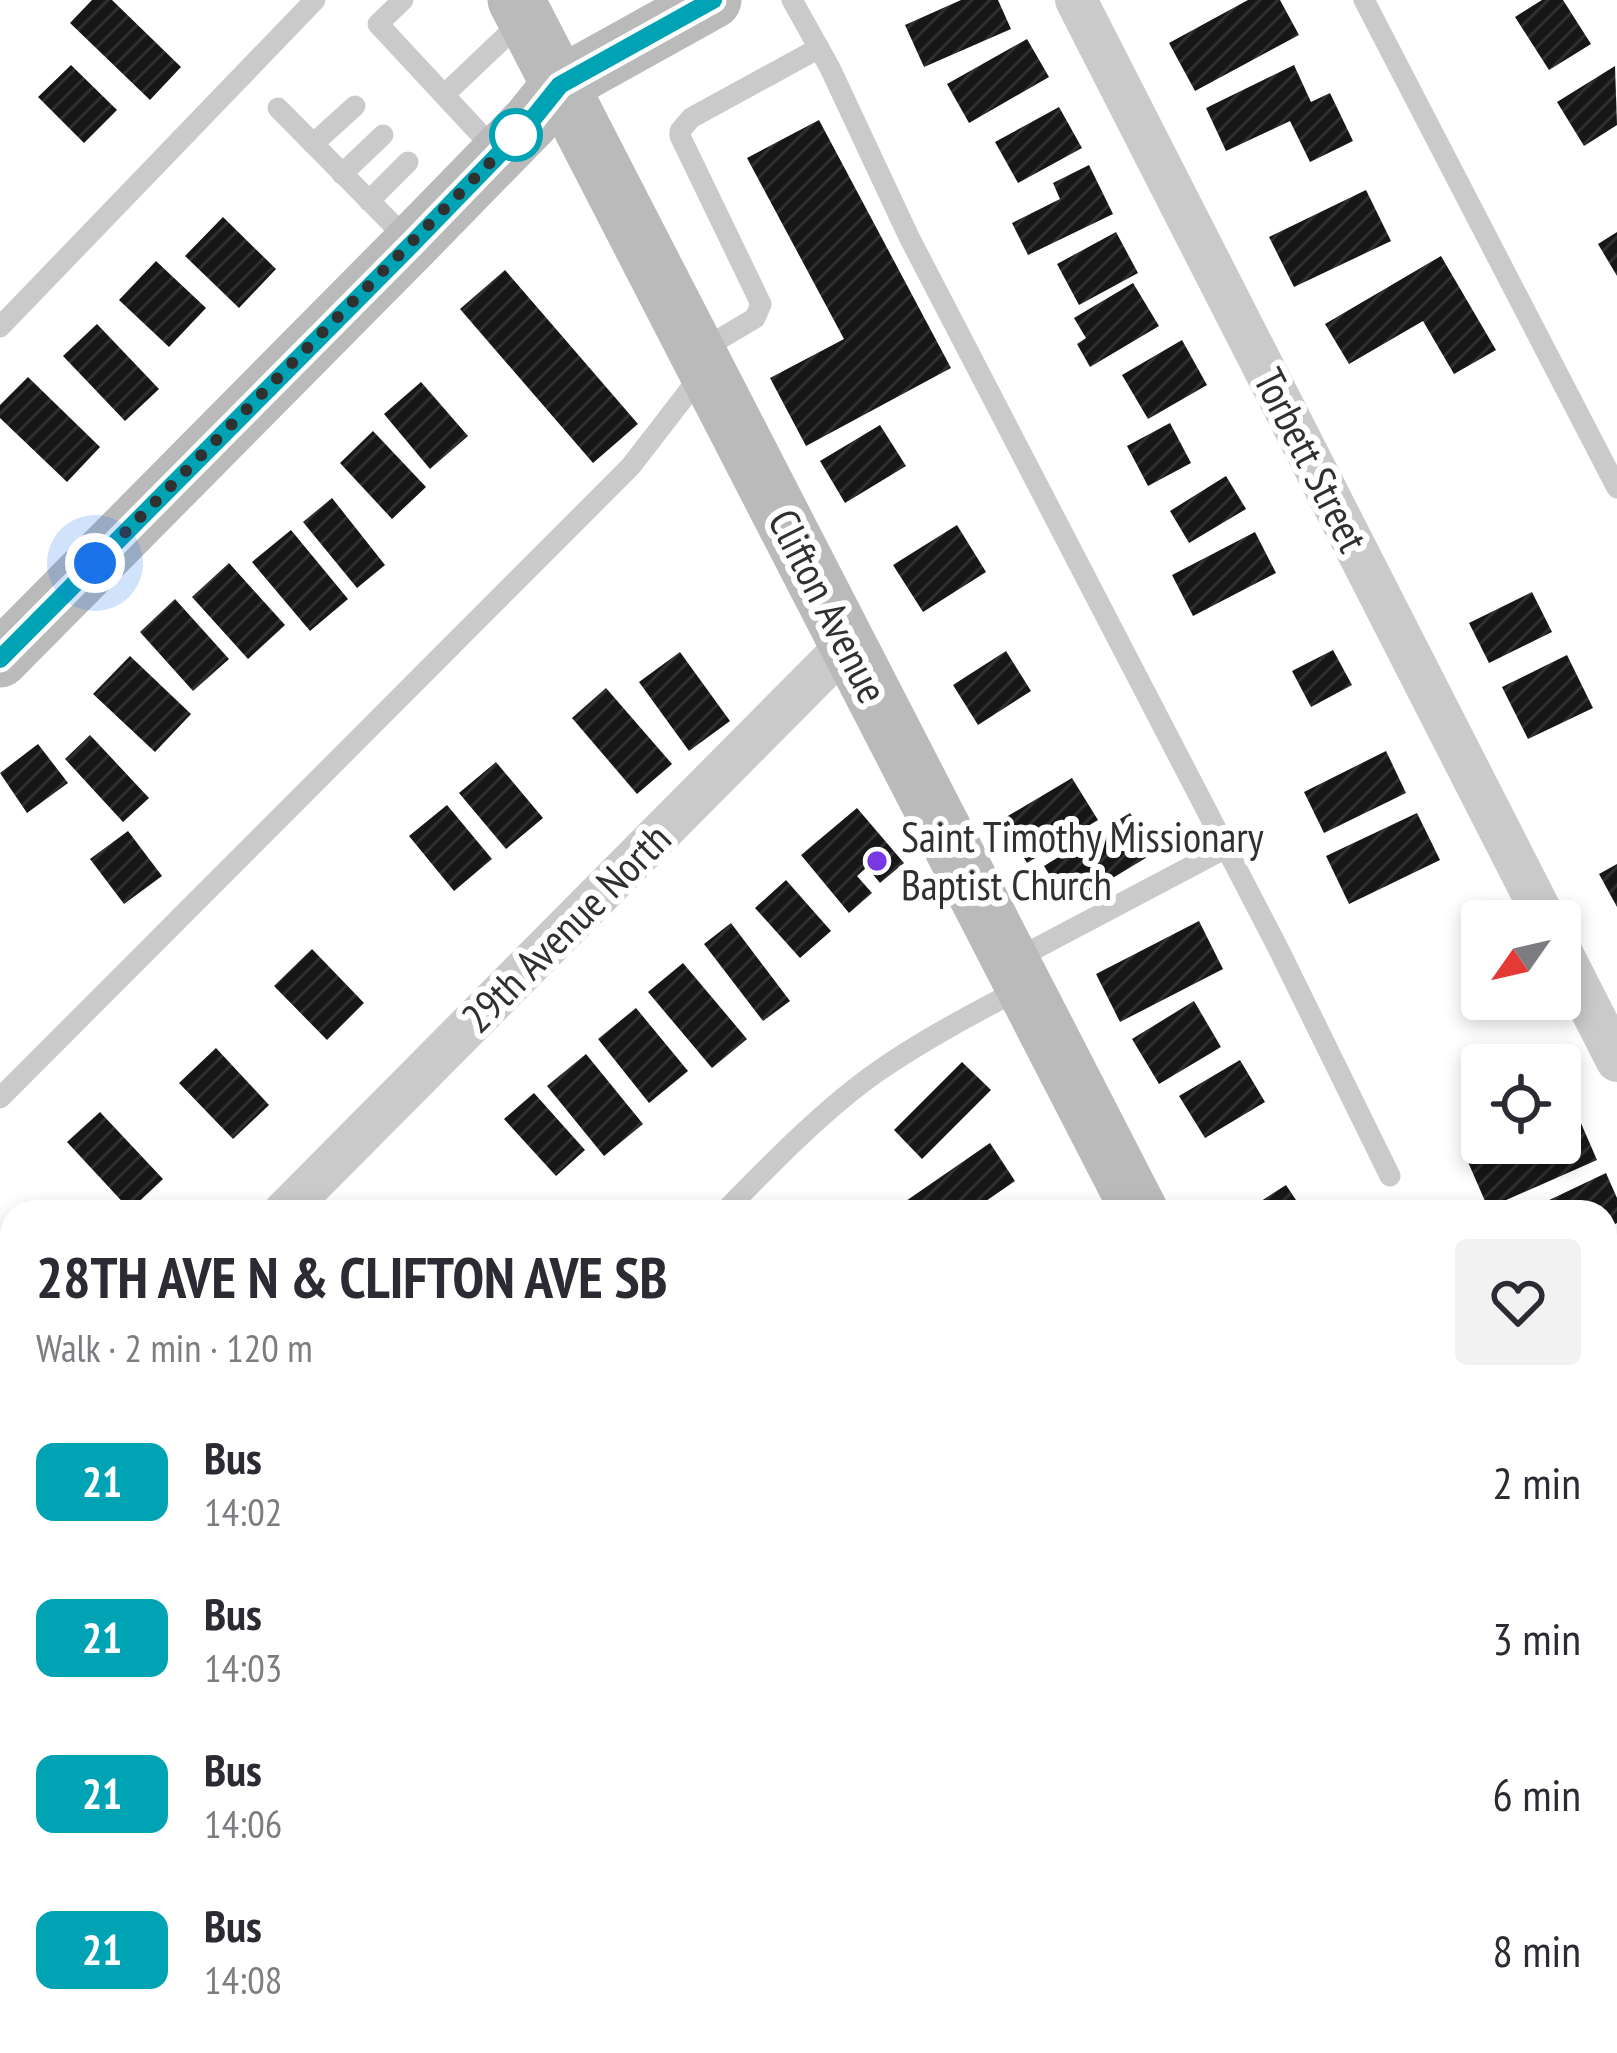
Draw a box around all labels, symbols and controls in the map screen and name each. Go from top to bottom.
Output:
unlabelled marker [491,110,541,160]
street label: Torbett Street [1242,359,1381,561]
street label: Clifton Avenue [756,500,901,712]
your location [65,533,125,593]
place label: Saint Timothy Missionary Baptist Church [901,809,1264,912]
street label: 29th Avenue North [449,811,682,1044]
marker: Saint Timothy Missionary Baptist Church [864,848,890,874]
north arrow [1461,900,1581,1020]
map controls [1461,900,1581,1164]
button: locate [1461,1044,1581,1164]
button: heart [1455,1239,1581,1365]
text: 28TH AVE N & CLIFTON AVE SB [36,1240,667,1314]
text: Walk · 2 min · 120 m [36,1322,313,1373]
text: Bus [204,1428,262,1486]
text: 2 min [1492,1453,1581,1511]
text: 21 [82,1454,122,1509]
text: 14:02 [204,1486,282,1537]
text: Bus [204,1584,262,1642]
text: 3 min [1492,1609,1581,1667]
text: 21 [82,1610,122,1665]
text: 14:03 [204,1642,282,1693]
text: Bus [204,1740,262,1798]
text: 6 min [1492,1765,1581,1823]
text: 21 [82,1766,122,1821]
text: 14:06 [204,1798,282,1849]
text: Bus [204,1896,262,1954]
text: 8 min [1492,1921,1581,1979]
text: 21 [82,1922,122,1977]
text: 14:08 [204,1954,282,2005]

